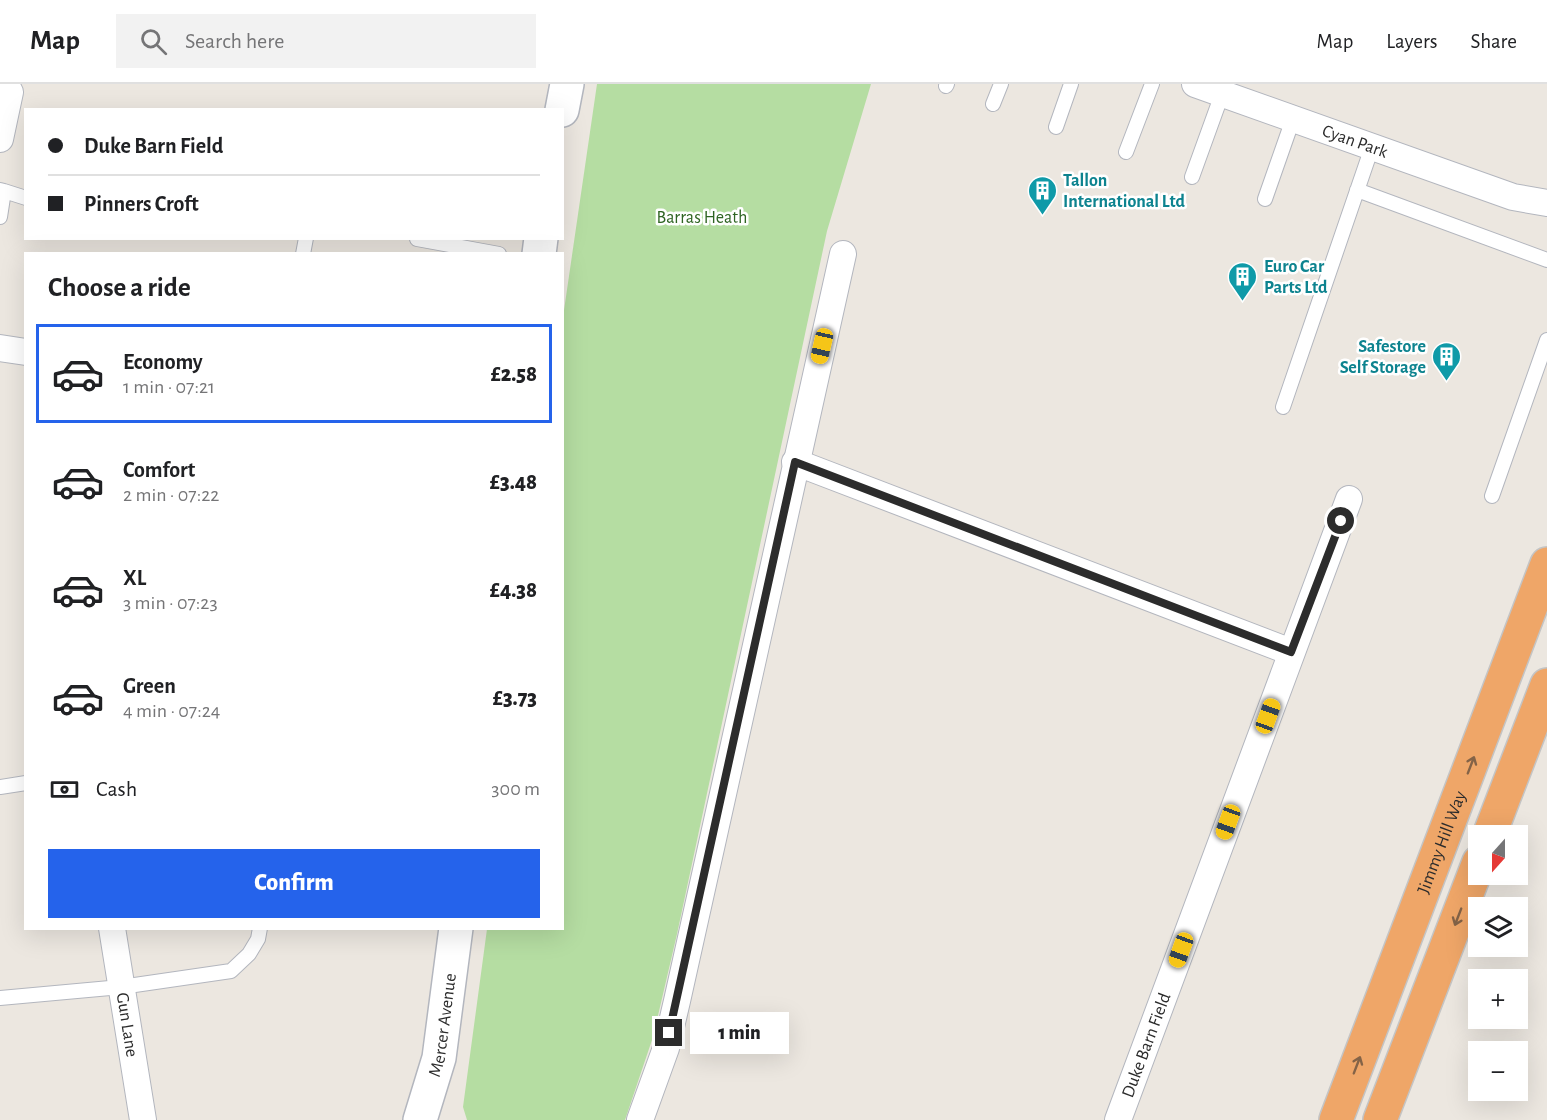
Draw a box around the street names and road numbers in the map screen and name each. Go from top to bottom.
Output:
street label: Cyan Park [1320,122,1391,162]
street label: Jimmy Hill Way [1415,789,1470,897]
street label: Mercer Avenue [426,972,460,1079]
street label: Gun Lane [113,991,141,1058]
street label: Duke Barn Field [1119,991,1174,1100]

